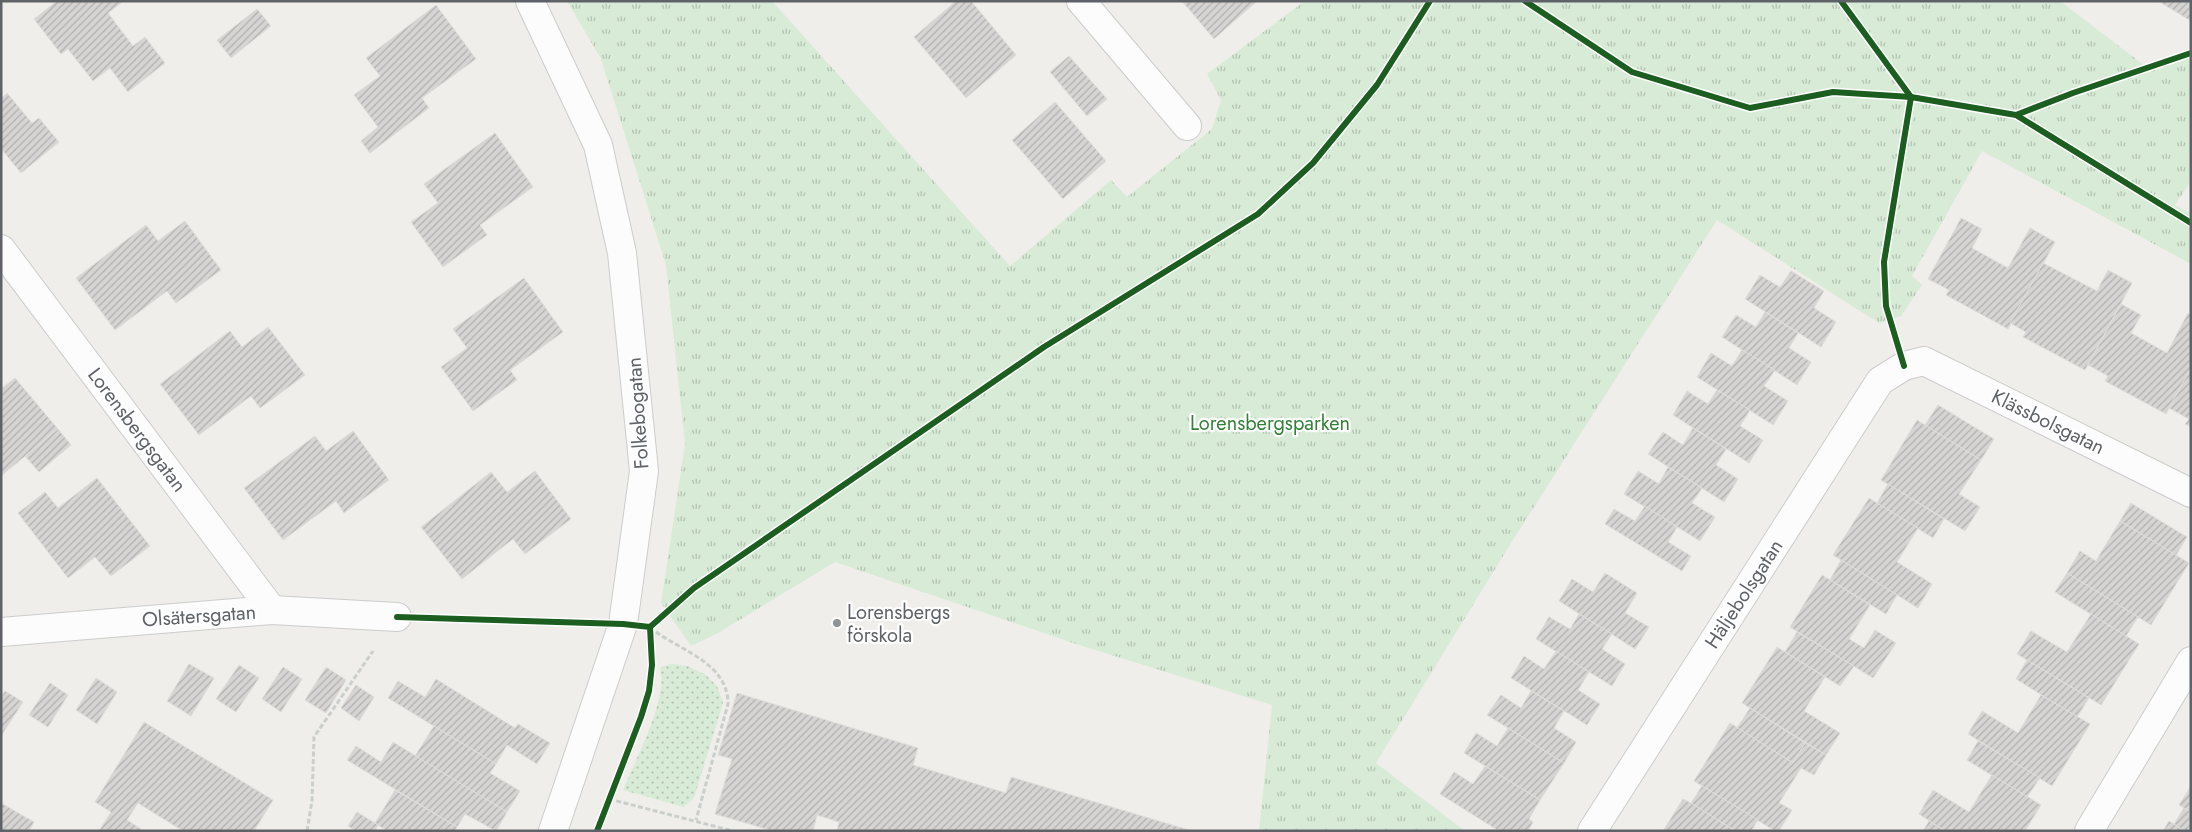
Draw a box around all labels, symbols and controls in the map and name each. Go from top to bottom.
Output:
street label: Folkebogatan [620,356,656,470]
street label: Lorensbergsgatan [81,362,193,498]
street label: Klässbolsgatan [1987,382,2109,462]
park label: Lorensbergsparken [1190,409,1350,438]
street label: Häljebolsgatan [1698,534,1790,654]
street label: Olsätersgatan [141,598,257,634]
place label: Lorensbergs förskola [847,598,950,650]
marker: Lorensbergs förskola [831,617,843,629]

